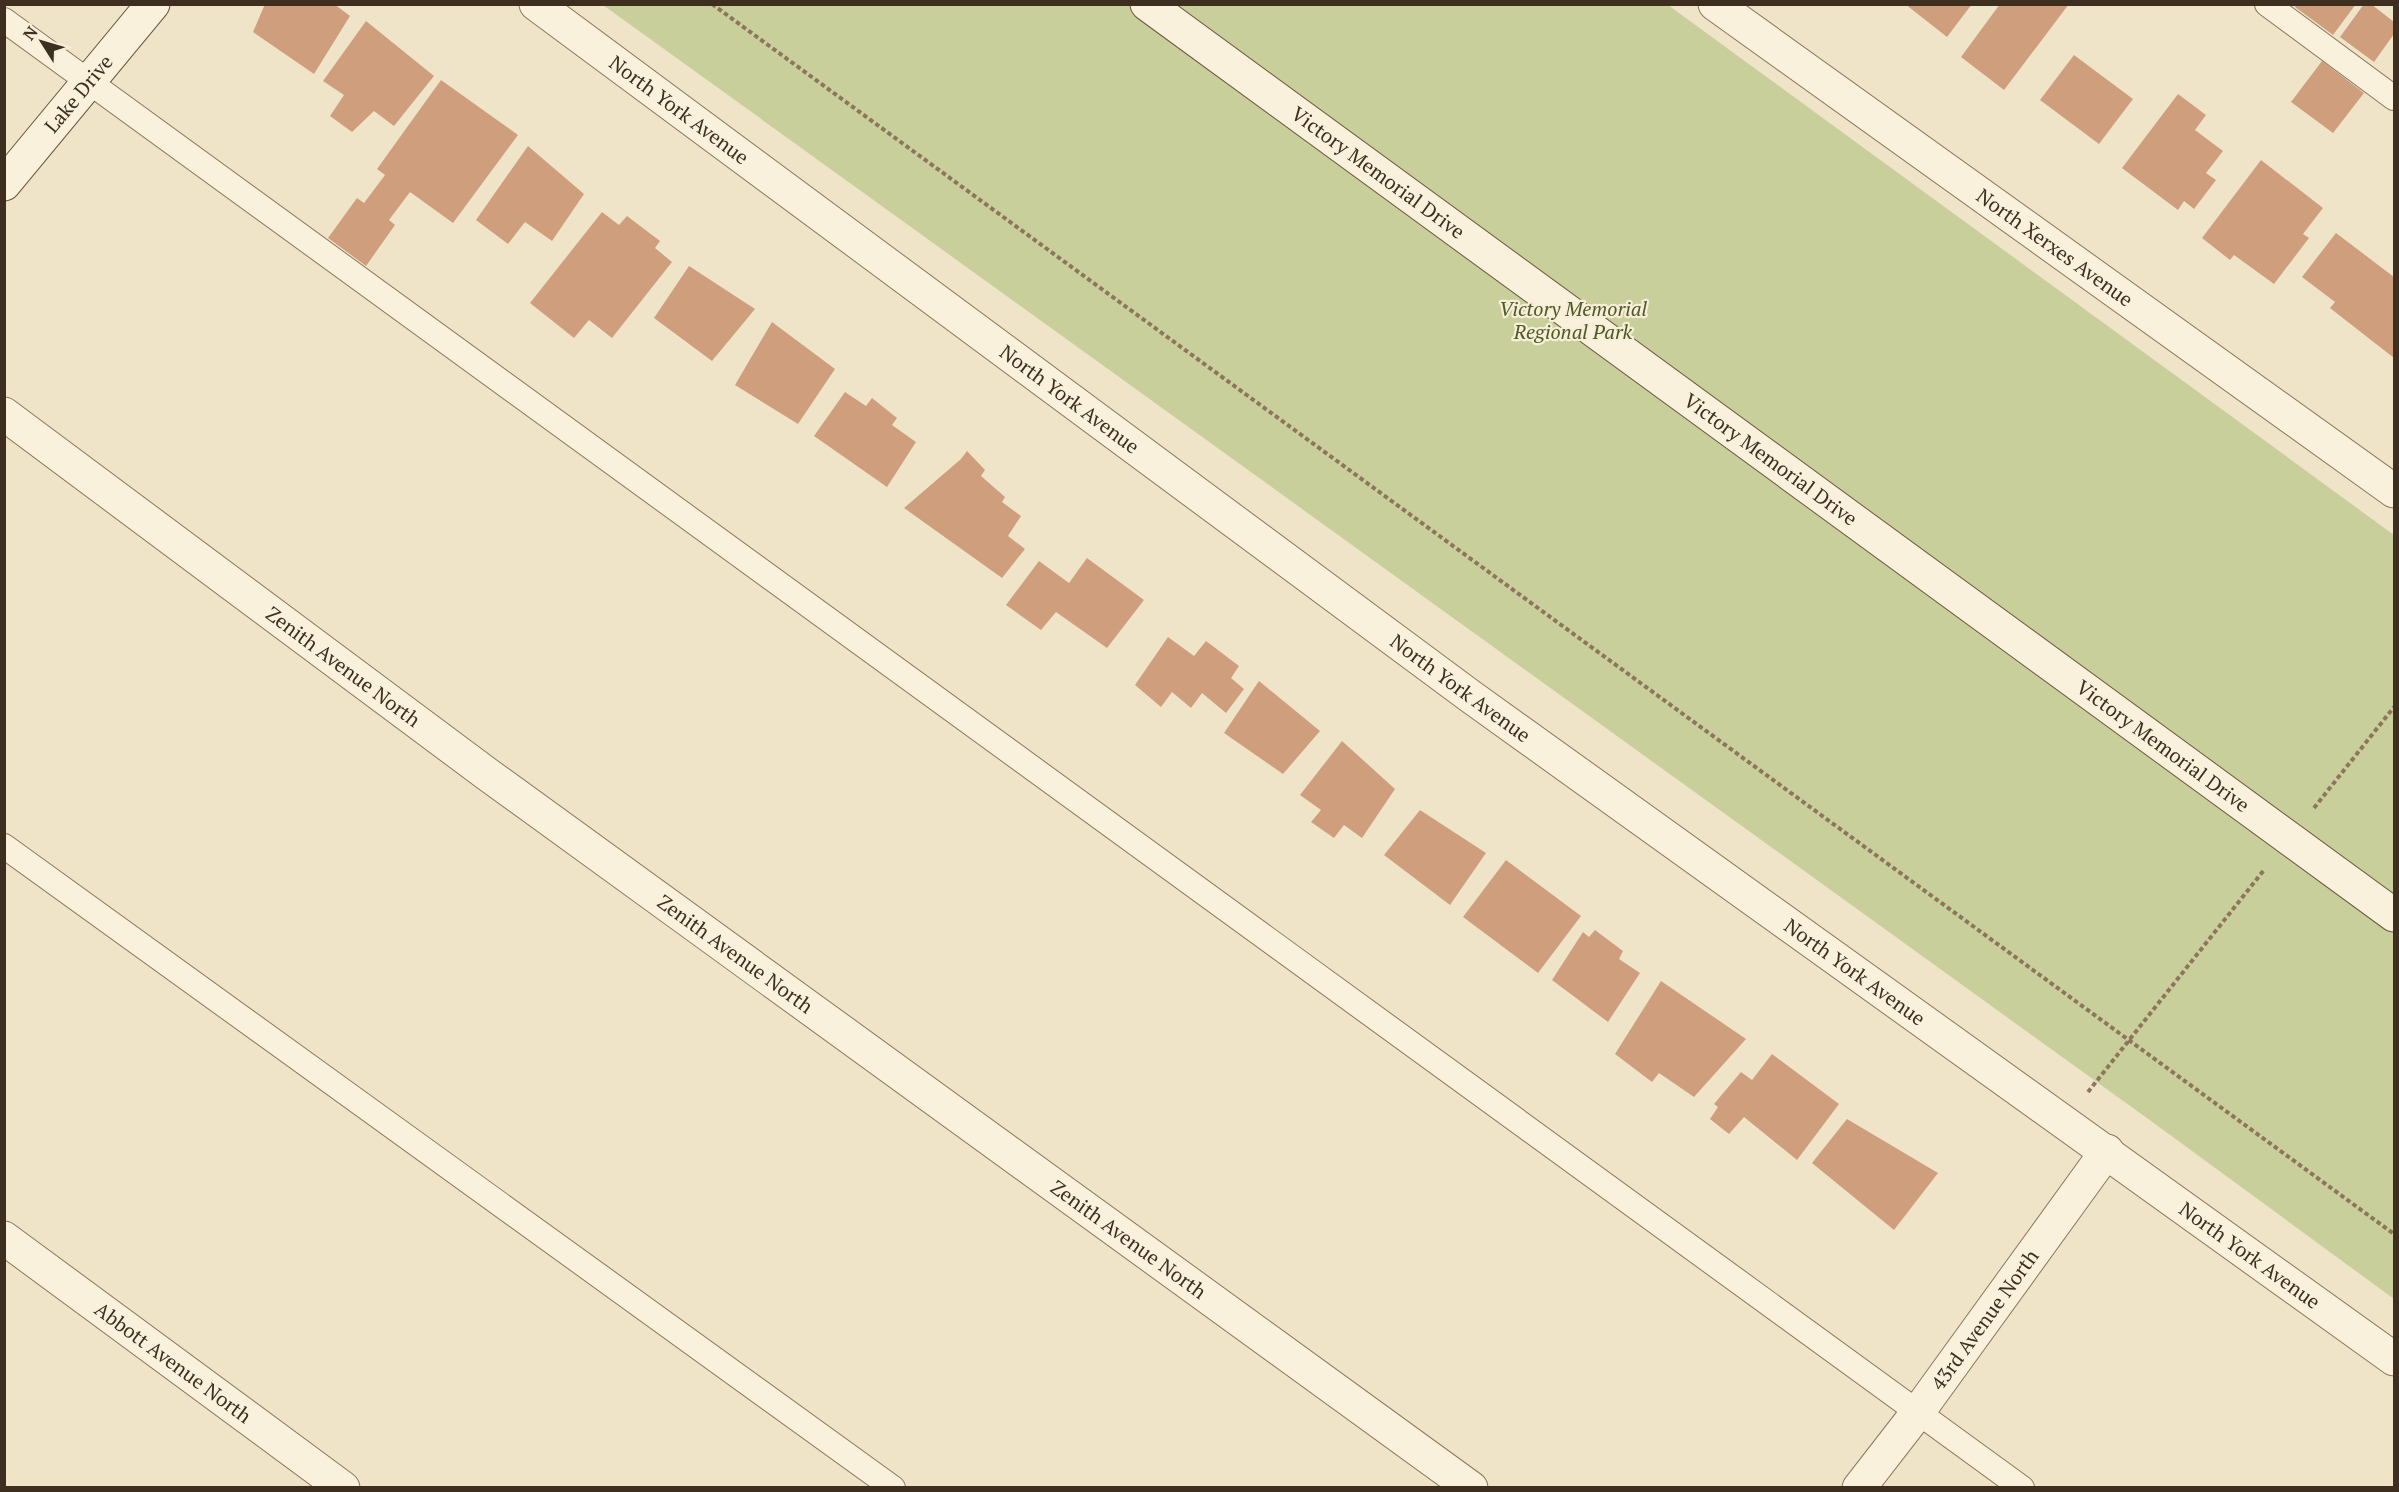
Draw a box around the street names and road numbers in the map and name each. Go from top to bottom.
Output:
street label: Lake Drive [38,49,119,138]
street label: North York Avenue [604,49,755,170]
street label: Victory Memorial Drive [1286,100,1470,245]
street label: North Xerxes Avenue [1971,182,2139,313]
street label: North York Avenue [994,338,1145,460]
street label: Victory Memorial Drive [1678,387,1863,531]
street label: Zenith Avenue North [261,600,426,733]
street label: North York Avenue [1385,627,1536,748]
street label: Victory Memorial Drive [2071,673,2255,818]
street label: Zenith Avenue North [652,888,819,1019]
street label: North York Avenue [1779,912,1931,1031]
street label: Zenith Avenue North [1045,1173,1212,1305]
street label: North York Avenue [2174,1195,2326,1315]
street label: 43rd Avenue North [1924,1244,2045,1395]
street label: Abbott Avenue North [89,1295,257,1429]

